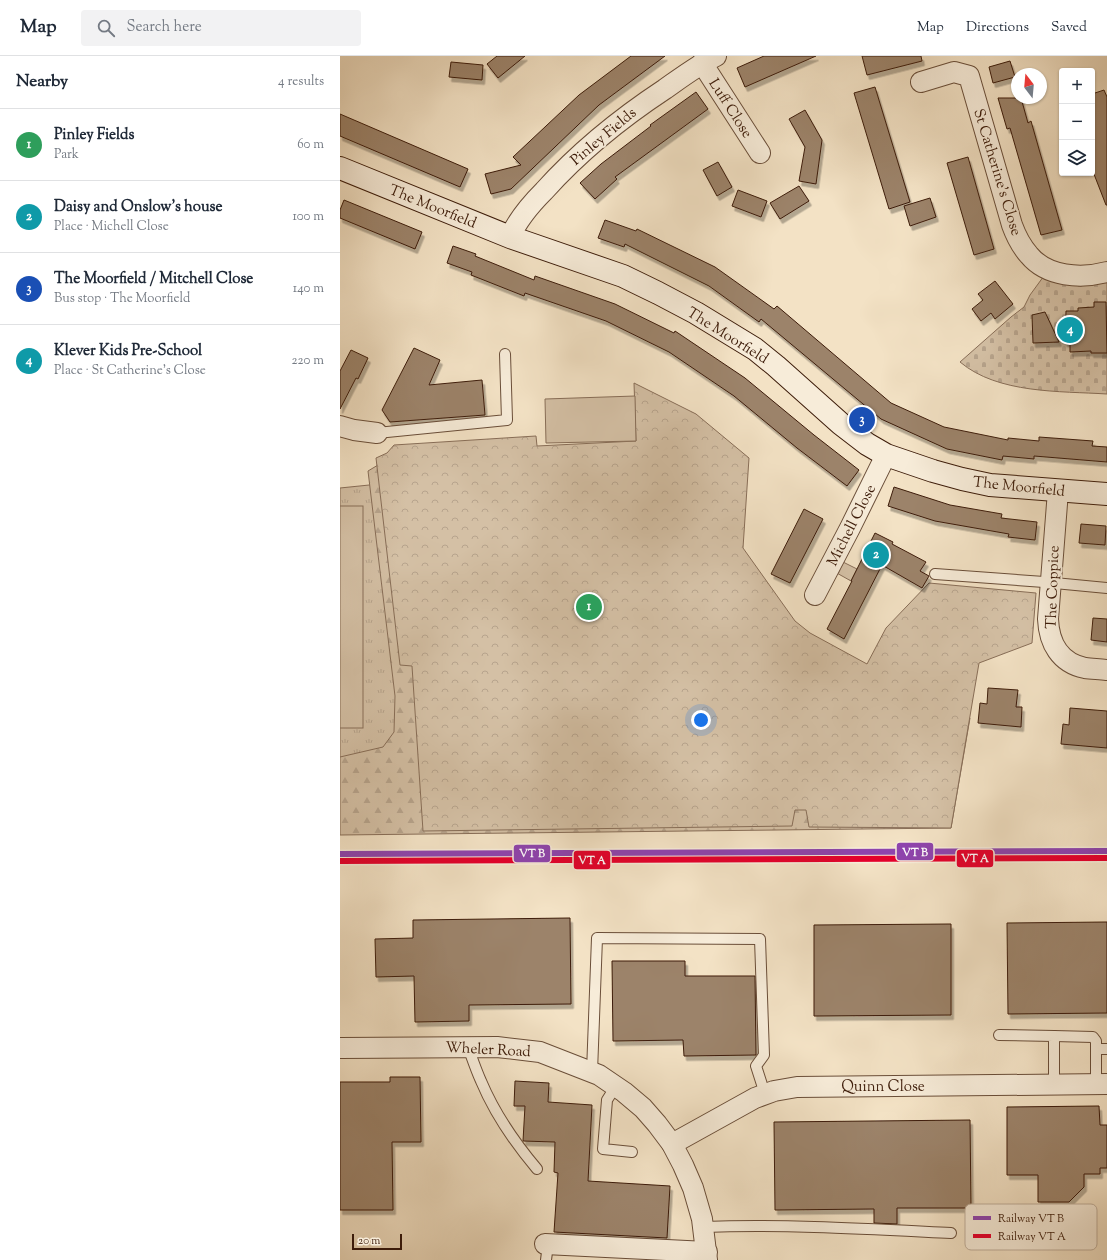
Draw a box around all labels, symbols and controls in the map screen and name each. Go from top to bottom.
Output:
search box [81,10,361,46]
text: Map [20,14,57,41]
icon: search [95,17,117,39]
text: Search here [127,17,202,38]
text: Map [917,18,944,38]
text: Directions [966,18,1029,38]
text: Saved [1051,18,1087,38]
north arrow [1011,68,1047,104]
map controls [1059,68,1095,176]
button: + [1059,68,1095,104]
text: Nearby [16,70,68,94]
text: 4 results [278,73,324,91]
street label: Luff Close [703,75,757,143]
street label: Pinley Fields [566,103,642,171]
button: − [1059,104,1095,140]
street label: St Catherine's Close [967,106,1026,239]
text: Pinley Fields [54,125,134,146]
text: 1 [27,136,31,154]
text: 60 m [297,136,324,154]
button: layers [1059,140,1095,176]
text: Park [54,146,79,164]
street label: The Moorfield [386,180,480,235]
text: Daisy and Onslow's house [54,197,222,218]
text: 2 [26,208,32,226]
text: 100 m [292,208,324,226]
text: Place · Michell Close [54,218,169,236]
text: The Moorfield / Mitchell Close [54,269,253,290]
text: 3 [26,280,32,298]
text: 140 m [293,280,324,298]
text: Bus stop · The Moorfield [54,290,190,308]
street label: The Moorfield [682,303,772,370]
pin: 4 [1057,315,1083,345]
text: Klever Kids Pre-School [54,341,202,362]
text: 4 [26,352,32,370]
text: 220 m [291,352,324,370]
text: Place · St Catherine's Close [54,362,206,380]
pin: 3 [849,405,875,435]
street label: The Moorfield [972,472,1066,503]
street label: Michell Close [823,481,882,570]
pin: 2 [863,540,889,570]
street label: The Coppice [1042,545,1065,629]
pin: 1 [576,592,602,622]
your location [691,710,711,730]
line badge: VT B [896,842,934,861]
line badge: VT B [513,844,551,863]
text: VT B [901,845,928,861]
text: VT B [518,846,545,862]
line badge: VT A [956,849,994,868]
line badge: VT A [573,850,611,870]
text: VT A [960,851,989,867]
text: VT A [577,853,606,869]
street label: Wheler Road [445,1038,532,1063]
street label: Quinn Close [841,1077,925,1098]
legend [965,1204,1097,1250]
text: Railway VT B [998,1211,1064,1227]
text: Railway VT A [998,1229,1066,1245]
scale bar [352,1232,402,1251]
text: 20 m [358,1233,380,1249]

